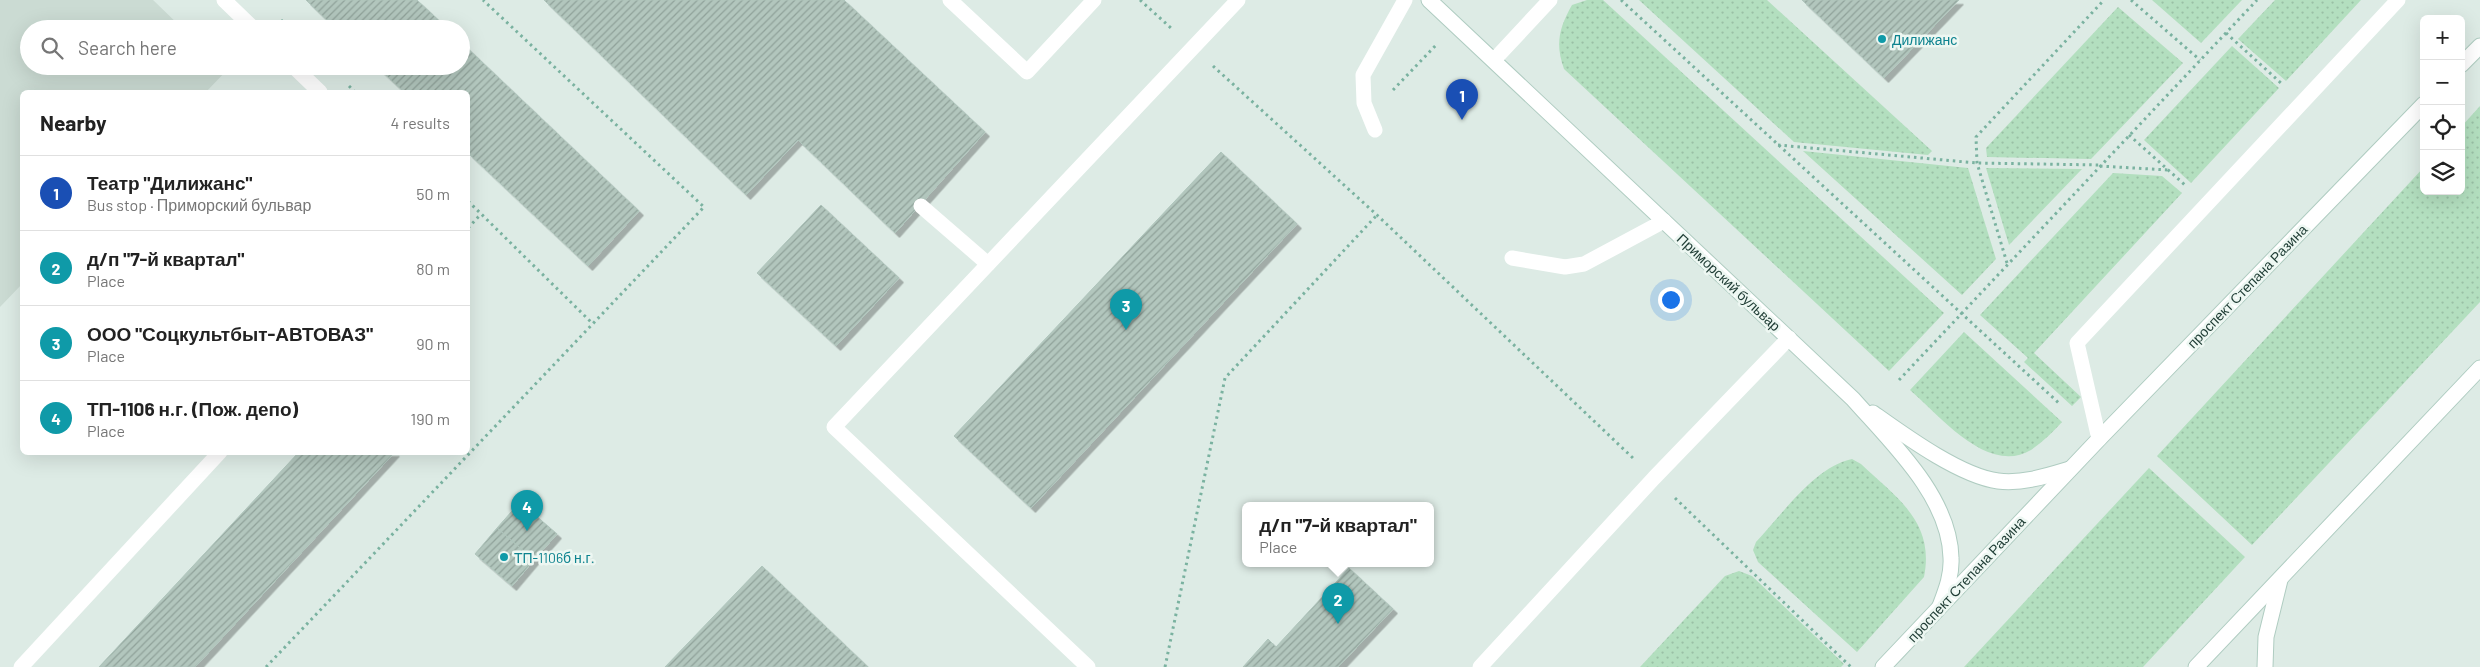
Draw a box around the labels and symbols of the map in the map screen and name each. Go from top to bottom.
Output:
place label: Дилижанс [1892,31,1957,48]
marker: Дилижанс [1876,33,1888,45]
pin: 1 [1446,79,1478,120]
street label: проспект Степана Разина [2184,221,2311,351]
street label: Приморский бульвар [1674,230,1784,334]
your location [1658,287,1684,313]
pin: 3 [1110,289,1142,330]
pin: 4 [511,490,543,531]
street label: проспект Степана Разина [1903,513,2029,645]
place label: ТП-1106б н.г. [514,549,595,566]
marker: ТП-1106б н.г. [498,551,510,563]
pin: 2 [1322,583,1354,624]

